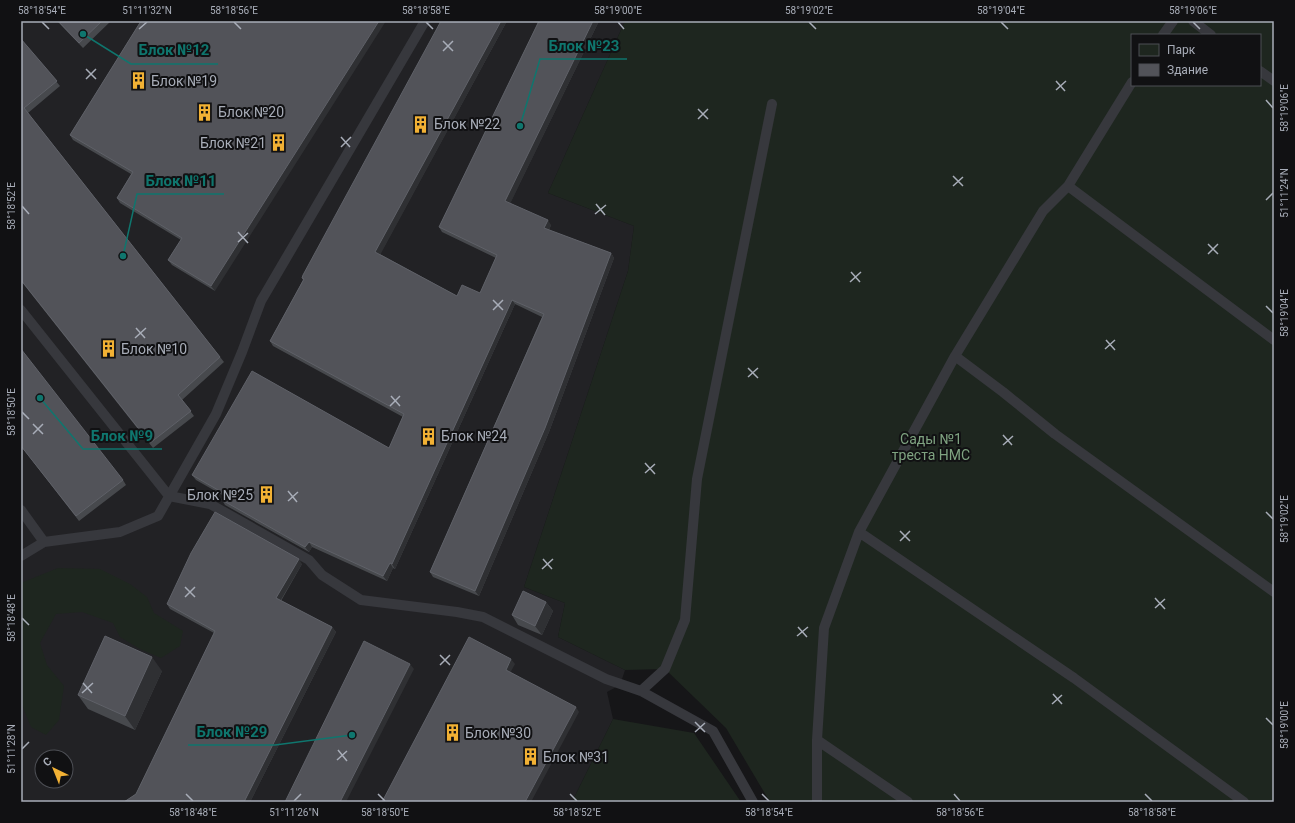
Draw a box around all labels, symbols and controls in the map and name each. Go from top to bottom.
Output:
text: 58°18'54"E [18,5,66,16]
text: 51°11'32"N [122,5,172,16]
text: 58°18'56"E [210,5,258,16]
text: 58°18'58"E [402,5,450,16]
text: 58°19'00"E [594,5,642,16]
text: 58°19'02"E [785,5,833,16]
text: 58°19'04"E [977,5,1025,16]
text: 58°19'06"E [1169,5,1217,16]
callout: Блок №23 [540,32,627,59]
legend [1131,34,1261,86]
callout: Блок №12 [131,37,218,64]
text: Блок №23 [549,37,619,55]
text: Блок №12 [139,41,210,59]
text: Парк [1167,43,1196,57]
text: Здание [1167,63,1208,77]
building icon: Блок №19 [128,71,148,91]
place label: Блок №19 [151,73,217,89]
text: 58°19'06"E [1279,84,1290,132]
building icon: Блок №20 [195,102,215,122]
place label: Блок №20 [218,104,284,120]
building icon: Блок №22 [411,114,431,134]
place label: Блок №22 [434,116,500,132]
building icon: Блок №21 [269,133,289,153]
place label: Блок №21 [200,135,266,151]
callout: Блок №11 [137,167,224,194]
text: 51°11'24"N [1279,168,1290,218]
text: Блок №11 [146,172,216,190]
text: 58°18'52"E [6,182,17,230]
text: 58°19'04"E [1279,289,1290,337]
building icon: Блок №10 [98,339,118,359]
place label: Блок №10 [121,341,187,357]
text: 58°18'50"E [6,388,17,436]
callout: Блок №9 [83,422,162,449]
building icon: Блок №24 [418,426,438,446]
text: Блок №9 [91,427,153,445]
place label: Блок №24 [441,428,507,444]
park label: Сады №1 треста НМС [892,431,970,463]
building icon: Блок №25 [256,485,276,505]
place label: Блок №25 [187,487,253,503]
text: 58°19'02"E [1279,495,1290,543]
text: 58°18'48"E [6,594,17,642]
text: 58°19'00"E [1279,701,1290,749]
callout: Блок №29 [188,718,275,745]
text: Блок №29 [197,723,267,741]
building icon: Блок №30 [442,723,462,743]
text: 51°11'28"N [6,724,17,774]
place label: Блок №30 [465,725,531,741]
building icon: Блок №31 [520,747,540,767]
north arrow [34,749,74,789]
place label: Блок №31 [543,749,609,765]
text: С [40,755,55,769]
text: 58°18'48"E [169,807,217,818]
text: 51°11'26"N [269,807,319,818]
text: 58°18'50"E [361,807,409,818]
text: 58°18'52"E [553,807,601,818]
text: 58°18'54"E [745,807,793,818]
text: 58°18'56"E [936,807,984,818]
text: 58°18'58"E [1128,807,1176,818]

